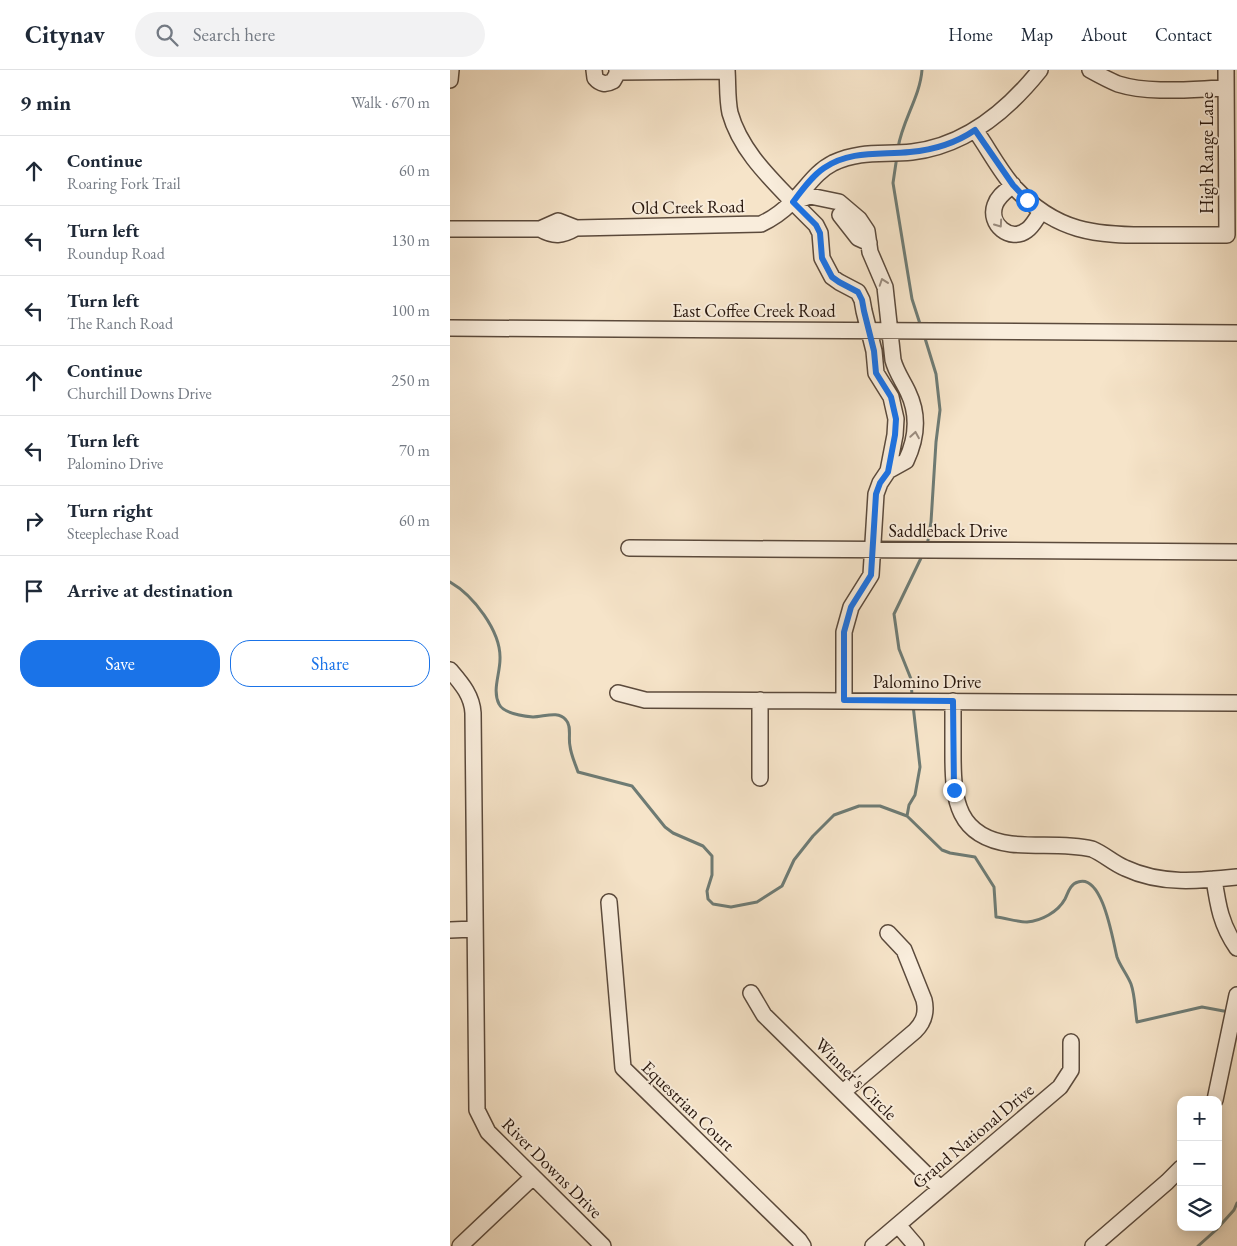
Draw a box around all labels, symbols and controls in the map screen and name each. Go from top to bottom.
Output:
search box [135,12,485,57]
text: Citynav [25,19,105,50]
icon: search [153,21,181,49]
text: Search here [193,22,275,47]
text: Home [948,23,993,46]
text: Map [1021,23,1053,46]
text: About [1081,23,1127,46]
text: Contact [1155,23,1212,46]
text: 9 min [20,89,71,116]
text: Walk · 670 m [351,92,430,113]
street label: High Range Lane [1195,92,1218,214]
text: Continue [67,148,142,173]
icon: ahead [20,157,48,185]
text: 60 m [399,160,430,181]
text: Roaring Fork Trail [67,173,181,194]
route start [1016,189,1039,212]
street label: Old Creek Road [631,194,746,219]
text: Turn left [67,218,139,243]
one-way arrow [993,218,1002,228]
icon: left [20,227,48,255]
text: 130 m [391,230,430,251]
text: Roundup Road [67,243,165,264]
one-way arrow [879,278,889,287]
text: Turn left [67,288,139,313]
icon: left [20,297,48,325]
street label: East Coffee Creek Road [672,299,837,322]
text: 100 m [391,300,430,321]
text: The Ranch Road [67,313,173,334]
text: Continue [67,358,142,383]
icon: ahead [20,367,48,395]
text: 250 m [391,370,430,391]
text: Churchill Downs Drive [67,383,212,404]
text: Turn left [67,428,139,453]
one-way arrow [909,431,919,439]
icon: left [20,437,48,465]
text: 70 m [399,440,430,461]
text: Palomino Drive [67,453,163,474]
text: Turn right [67,498,153,523]
icon: right [20,507,48,535]
text: 60 m [399,510,430,531]
street label: Saddleback Drive [888,519,1008,542]
text: Steeplechase Road [67,523,179,544]
icon: arrive [20,577,48,605]
text: Arrive at destination [67,578,233,603]
button: Save [20,640,220,687]
button: Share [230,640,430,687]
street label: Palomino Drive [873,670,981,693]
route end [943,779,966,802]
street label: Winner's Circle [810,1033,902,1125]
street label: Equestrian Court [637,1055,740,1156]
street label: Grand National Drive [907,1078,1038,1193]
map controls [1177,1096,1222,1231]
button: + [1177,1096,1222,1141]
street label: River Downs Drive [497,1112,608,1223]
button: − [1177,1141,1222,1186]
button: layers [1177,1186,1222,1231]

